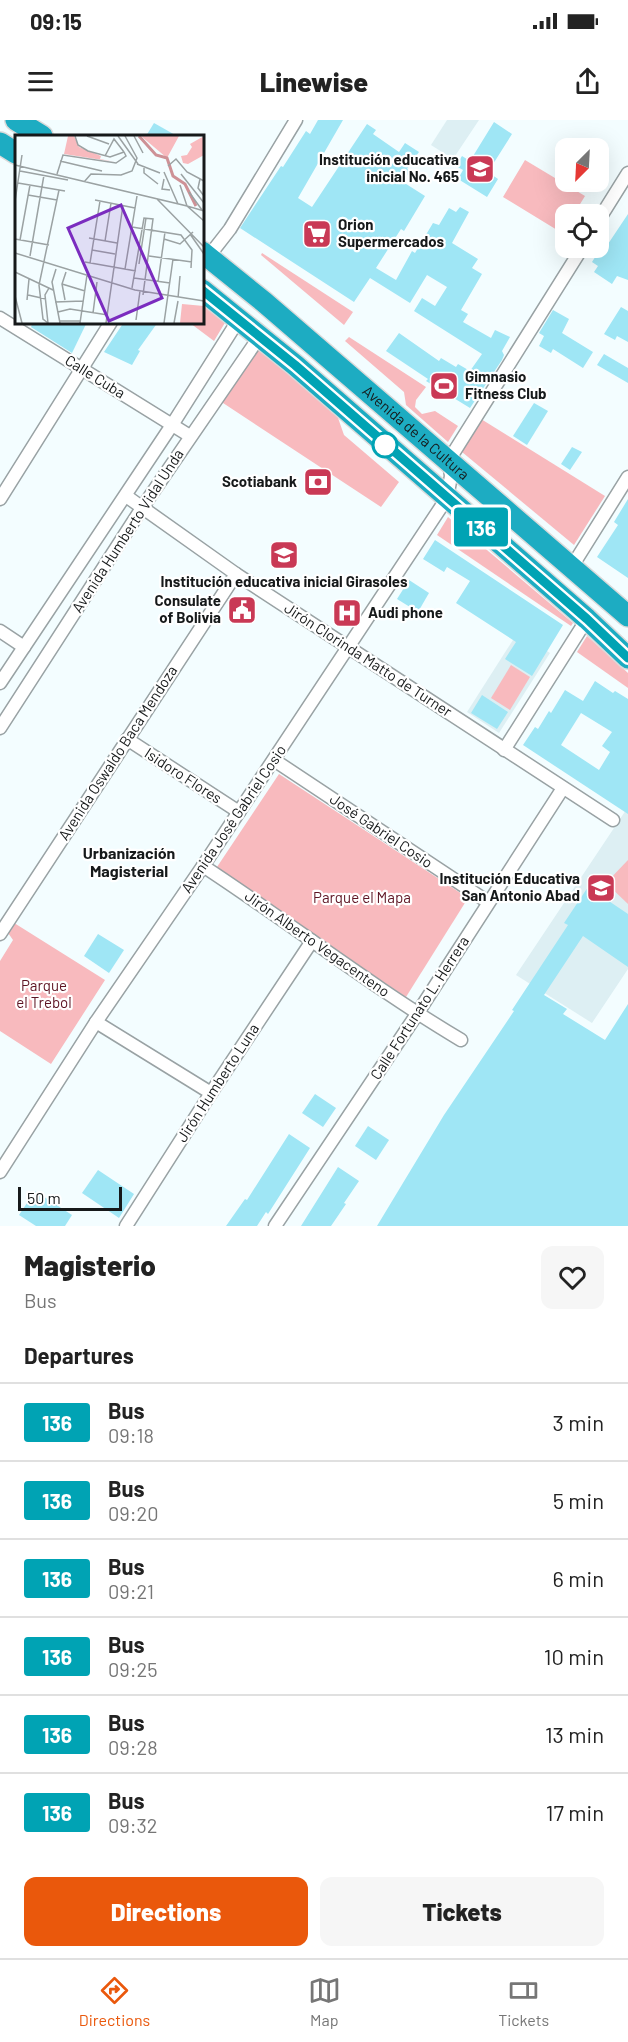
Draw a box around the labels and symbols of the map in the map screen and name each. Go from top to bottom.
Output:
inset map [15,135,204,324]
north arrow [555,138,609,192]
place label: Institución educativa inicial No. 465 [319,150,459,185]
school or university icon: Institución educativa inicial No. 465 [464,153,496,185]
place label: Orion Supermercados [338,215,445,250]
supermarket icon: Orion Supermercados [301,218,333,250]
street label: Calle Cuba [62,351,129,402]
place label: Gimnasio Fitness Club [465,367,547,402]
sports icon: Gimnasio Fitness Club [428,370,460,402]
street label: Avenida de la Cultura [359,381,473,483]
unlabelled marker [372,432,398,458]
street label: Avenida Humberto Vidal Unda [68,445,187,616]
bank icon: Scotiabank [302,466,334,498]
place label: Scotiabank [222,472,297,490]
line badge: 136 [446,508,516,546]
school or university icon: Institución educativa inicial Girasoles [268,539,300,571]
place label: Institución educativa inicial Girasoles [161,572,408,590]
place label: Consulate of Bolivia [154,591,221,626]
public building icon: Consulate of Bolivia [226,594,258,626]
hospital icon: Audi phone [331,597,363,629]
street label: Jirón Clorinda Matto de Turner [281,598,456,720]
place label: Audi phone [368,603,443,621]
street label: Avenida Oswaldo Baca Mendoza [54,662,180,843]
street label: Avenida José Gabriel Cosio [177,741,289,896]
street label: Isidoro Flores [142,744,226,807]
street label: José Gabriel Cosio [327,789,436,871]
district label: Urbanización Magisterial [83,843,175,880]
place label: Institución Educativa San Antonio Abad [440,869,580,904]
school or university icon: Institución Educativa San Antonio Abad [585,872,617,904]
street label: Jirón Alberto Vegacenteno [242,886,393,1000]
park label: Parque el Mapa [313,888,411,906]
street label: Calle Fortunato L. Herrera [366,932,472,1083]
park label: Parque el Trebol [16,976,72,1011]
street label: Jirón Humberto Luna [172,1020,262,1145]
scale bar [18,1184,122,1212]

